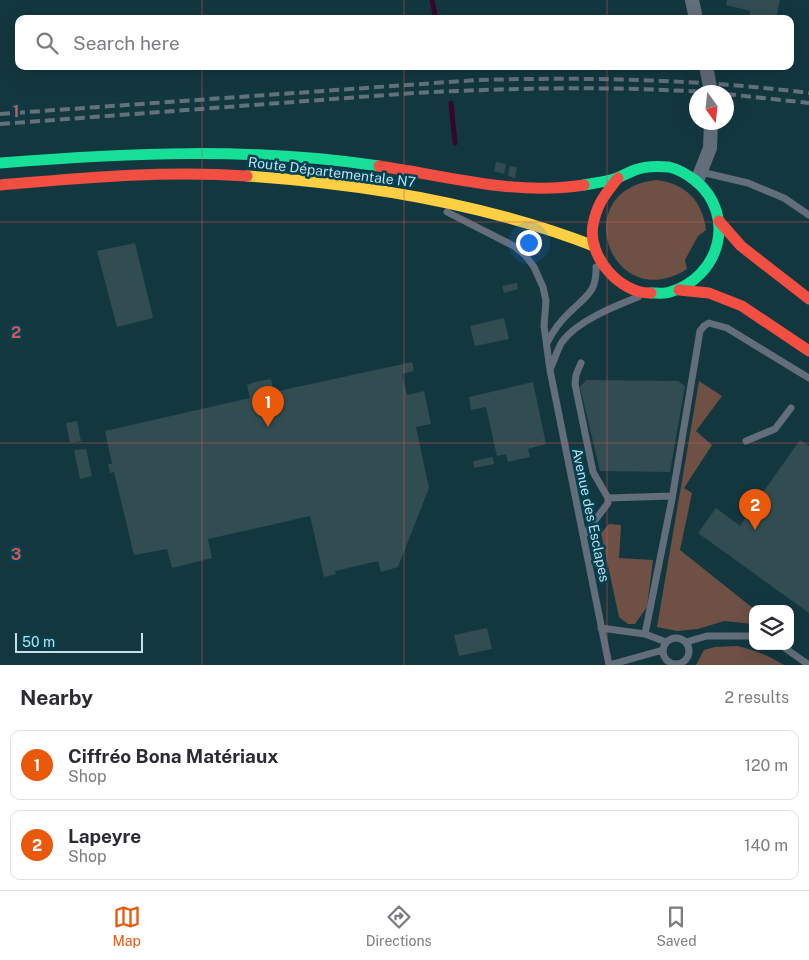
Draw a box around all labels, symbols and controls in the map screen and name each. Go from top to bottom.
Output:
search box [15,15,794,70]
icon: search [33,29,61,57]
text: Search here [73,32,180,54]
north arrow [689,85,734,130]
text: 1 [13,102,19,121]
street label: Route Départementale N7 [247,154,417,190]
your location [516,230,542,256]
text: 2 [11,323,21,342]
pin: 1 [252,386,284,427]
street label: Avenue des Esclapes [569,447,613,583]
pin: 2 [739,489,771,530]
text: 3 [11,545,21,564]
map controls [749,605,794,650]
button: layers [749,605,794,650]
scale bar [15,630,142,653]
text: 50 m [22,634,55,650]
text: Nearby [20,685,93,710]
text: 2 results [724,688,789,707]
text: Ciffréo Bona Matériaux [68,745,278,767]
text: 1 [34,756,40,775]
text: 120 m [744,756,788,775]
text: Shop [68,767,107,786]
text: Lapeyre [68,825,141,847]
text: 2 [32,836,42,855]
text: 140 m [744,836,788,855]
text: Shop [68,847,107,866]
tab: Map [112,903,141,949]
tab: Directions [366,903,432,949]
tab: Saved [656,903,697,949]

